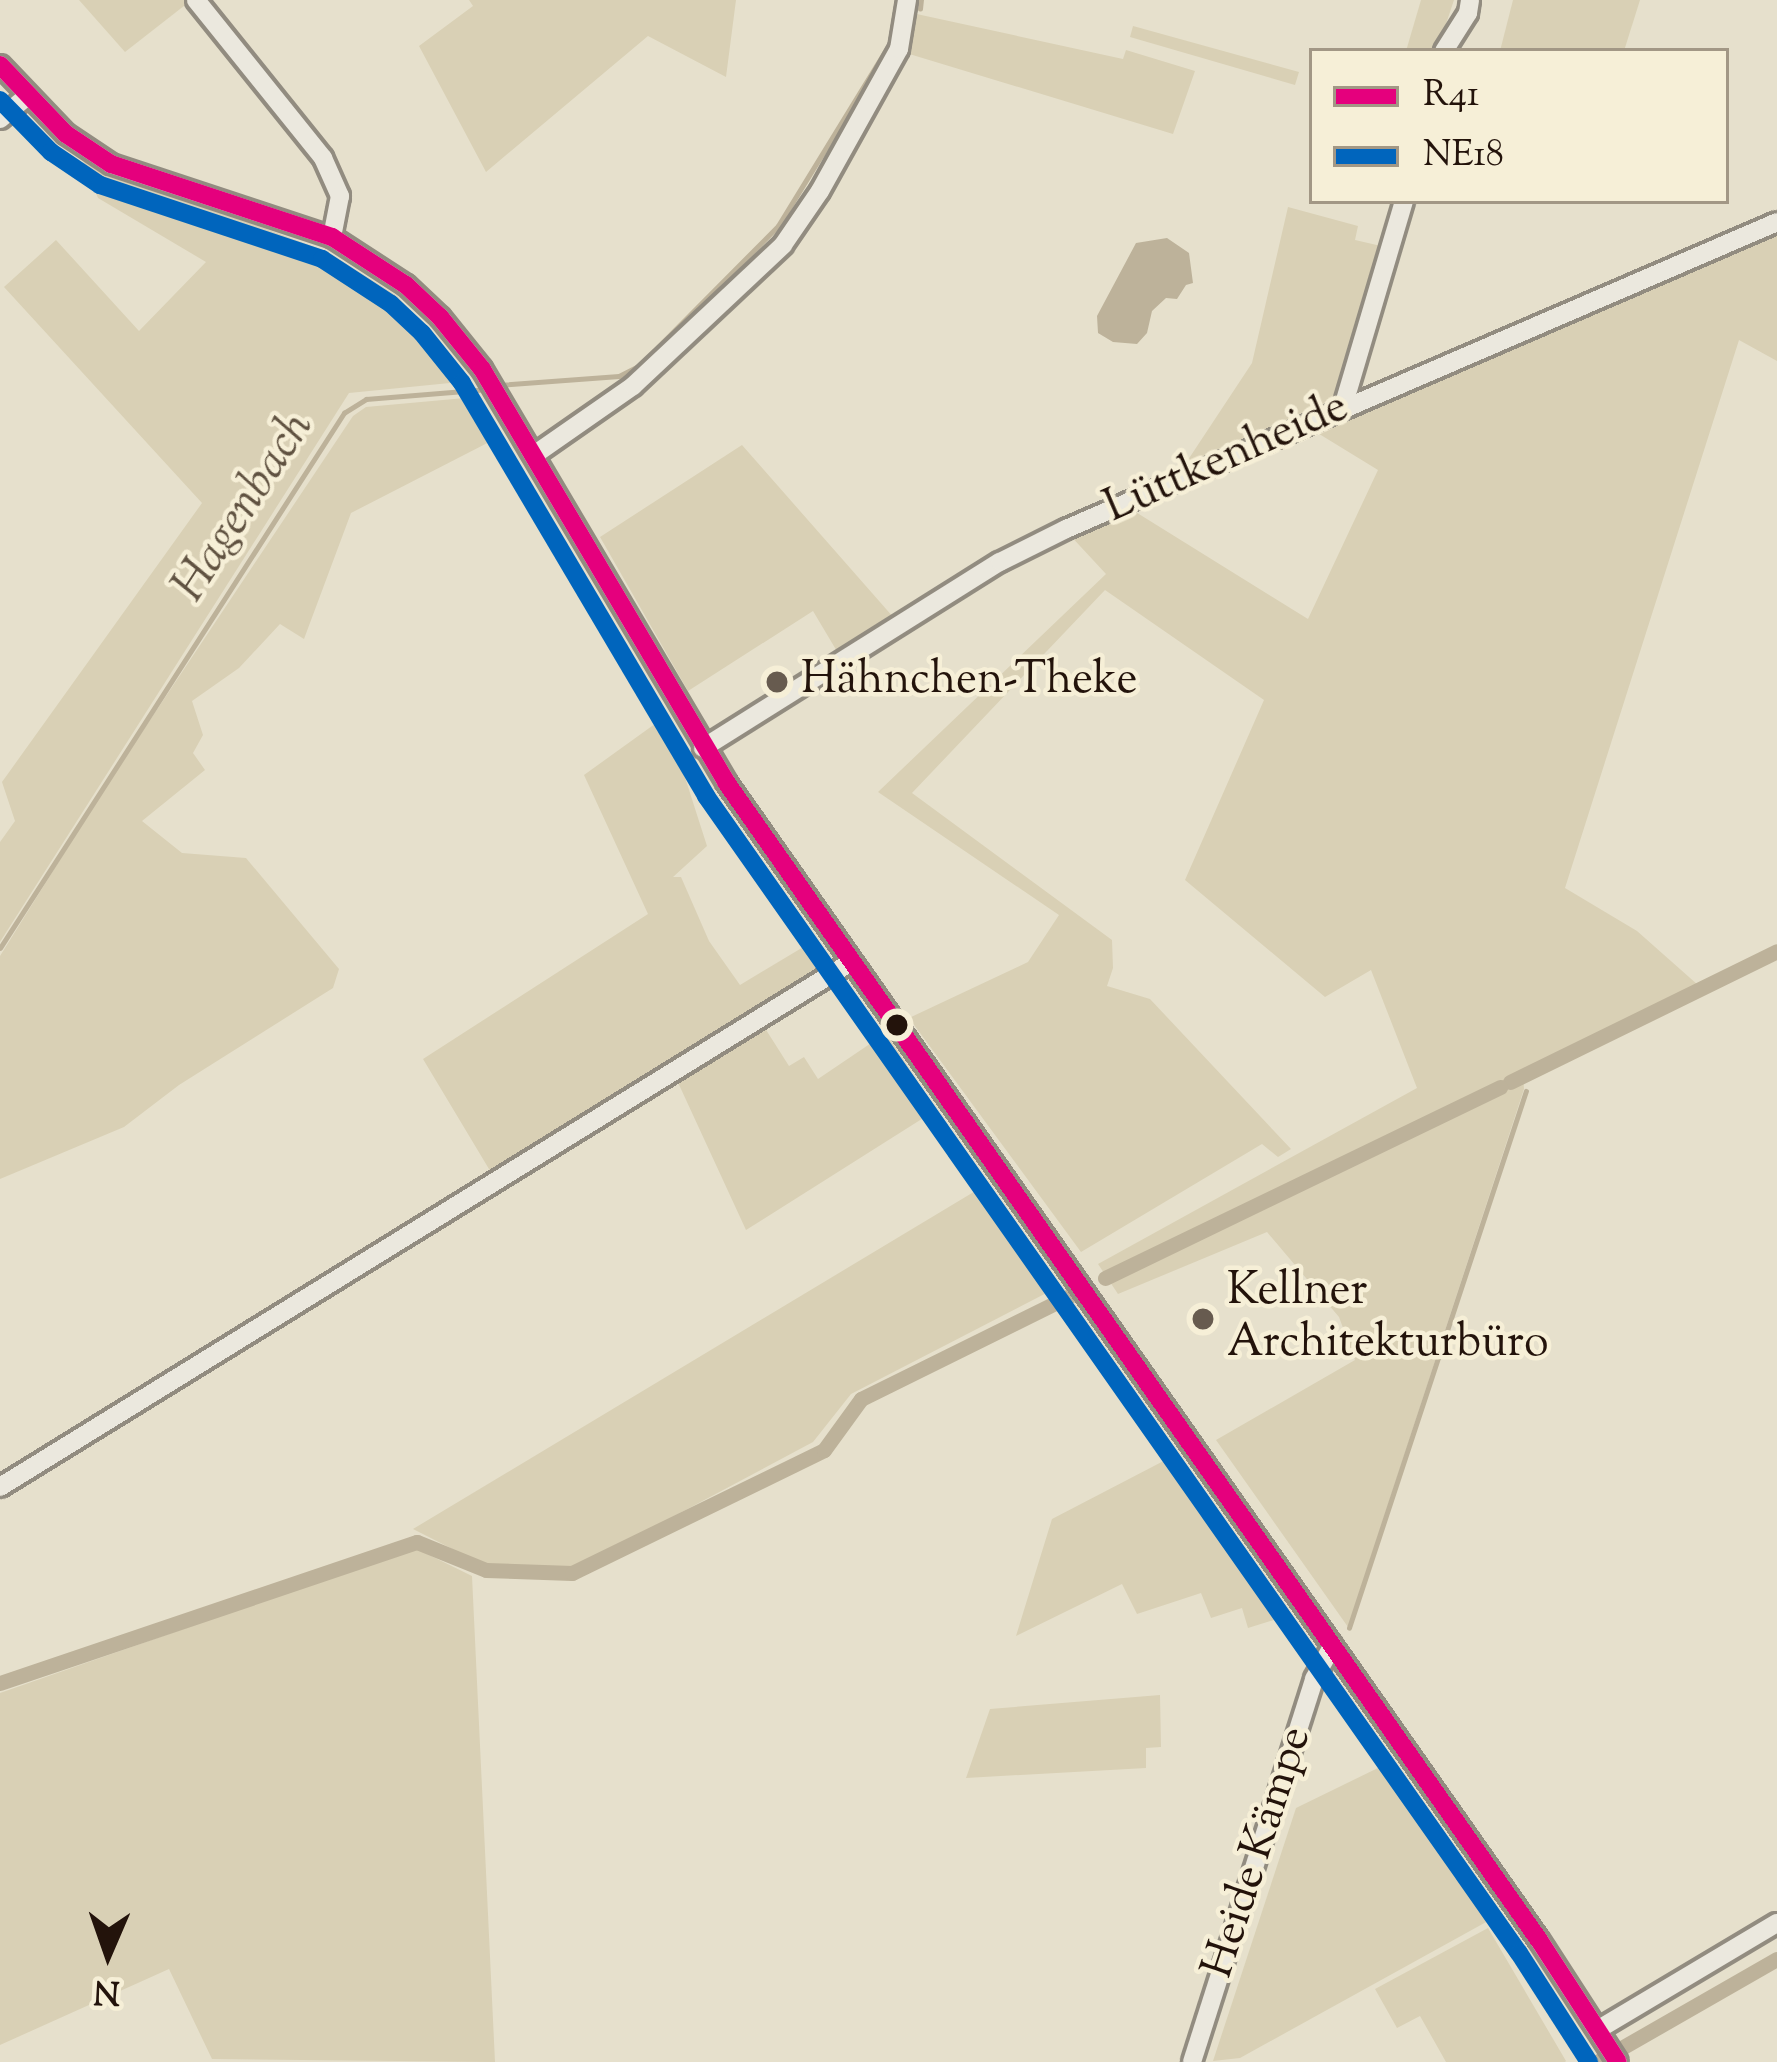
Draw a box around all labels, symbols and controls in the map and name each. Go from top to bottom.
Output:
legend [1309,48,1729,204]
text: R41 [1423,70,1479,122]
text: NE18 [1423,130,1504,182]
street label: Lüttkenheide [1097,381,1357,537]
water label: Hagenbach [161,401,327,613]
place label: Hähnchen-Theke [801,655,1137,709]
marker: Hähnchen-Theke [764,669,790,695]
unlabelled marker [886,1014,908,1036]
place label: Kellner Architekturbüro [1227,1266,1549,1372]
marker: Kellner Architekturbüro [1190,1306,1216,1332]
street label: Heide Kämpe [1193,1721,1325,1985]
north arrow [48,1894,168,2014]
text: N [93,1966,121,2014]

